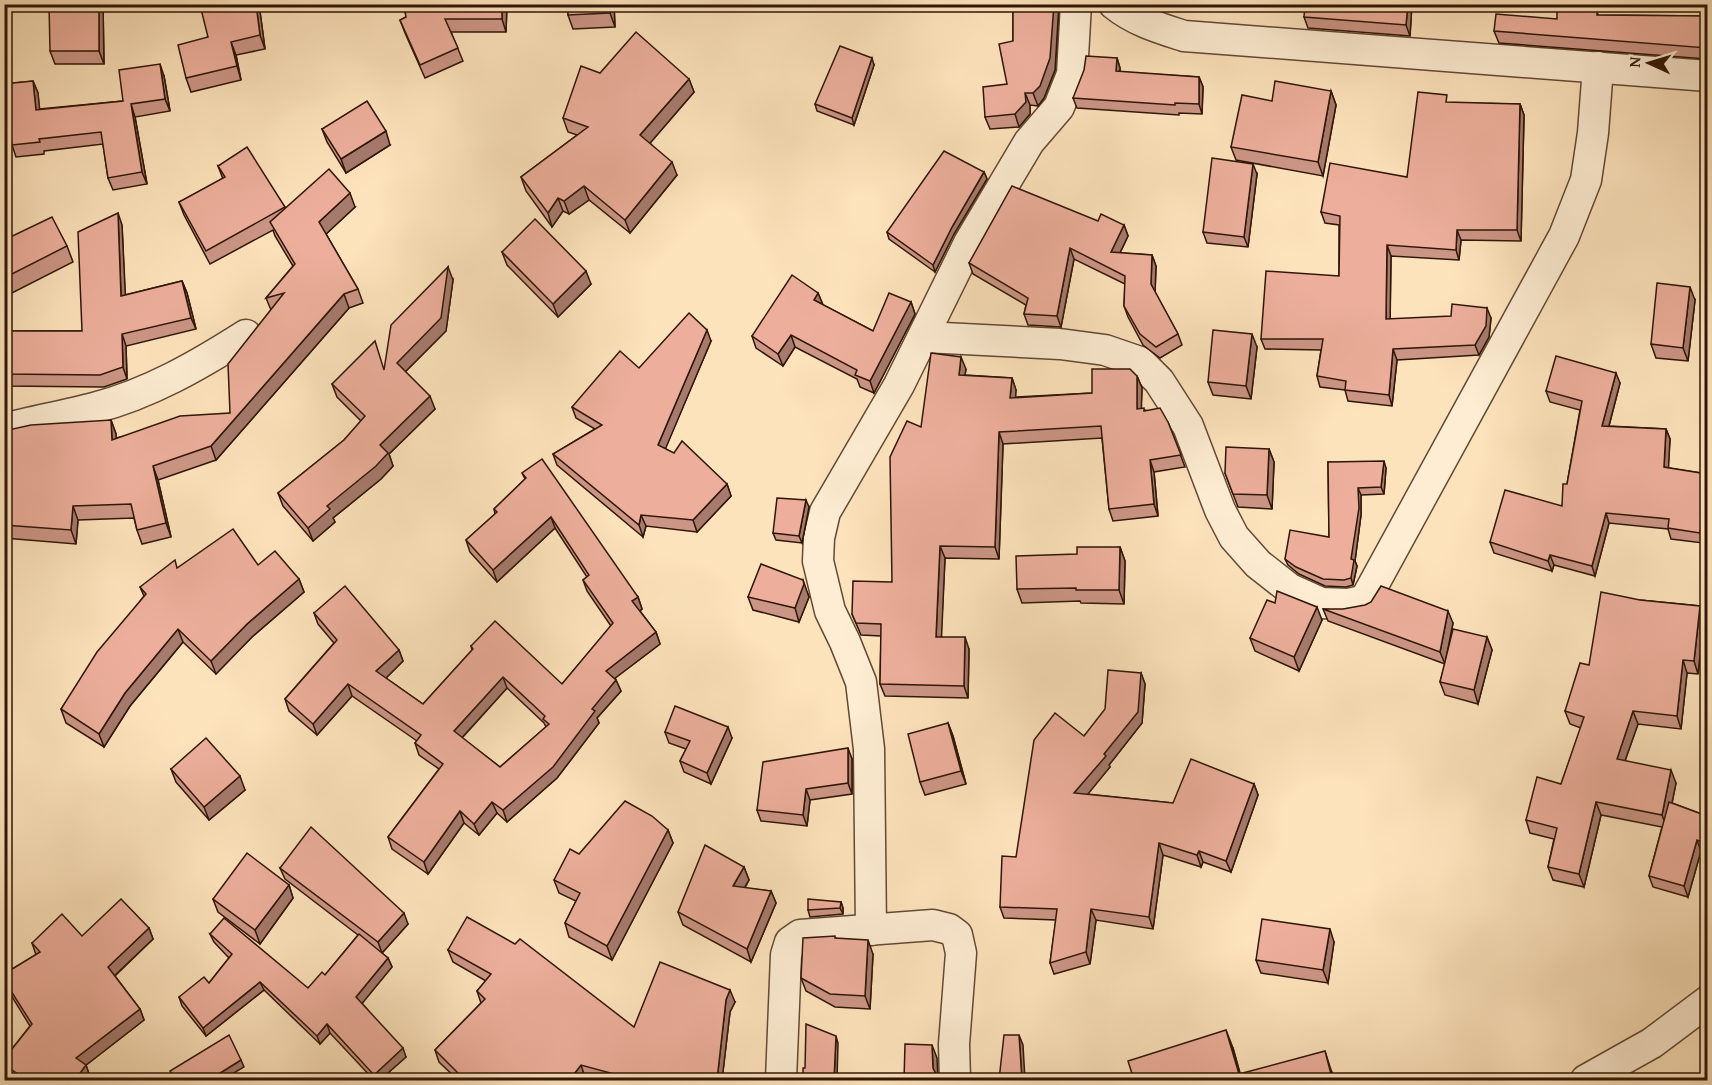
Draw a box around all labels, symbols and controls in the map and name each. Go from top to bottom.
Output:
north arrow [1619,33,1679,93]
text: N [1622,55,1646,68]

